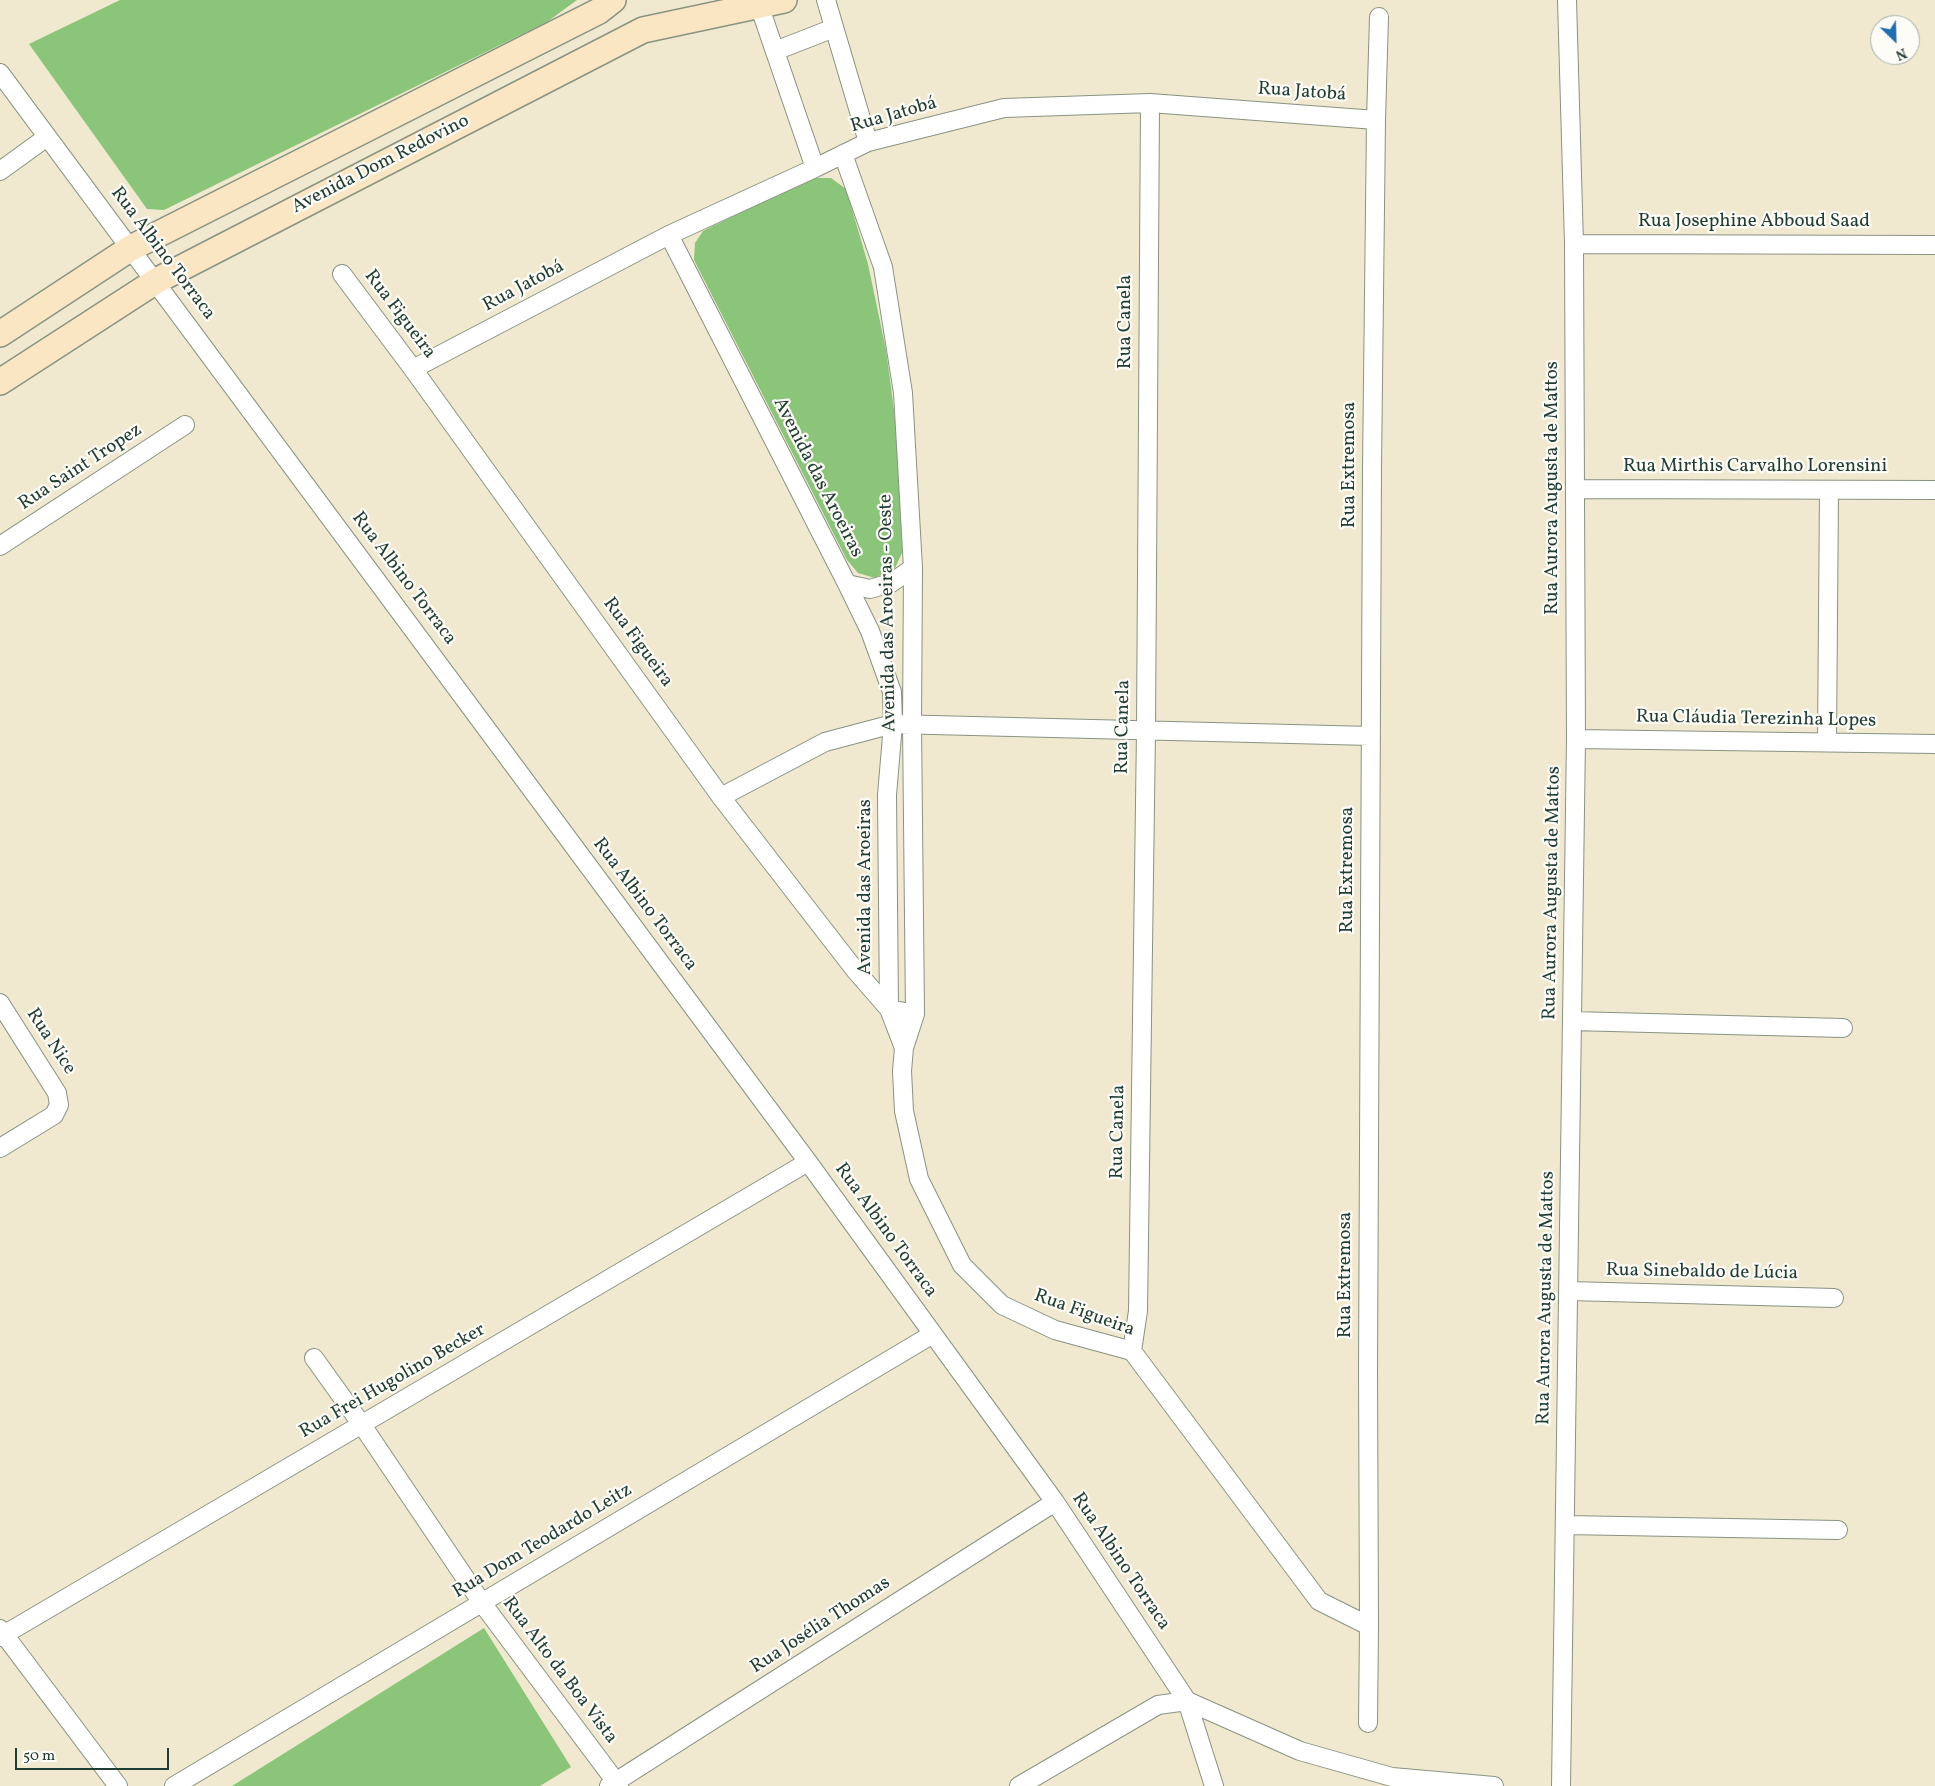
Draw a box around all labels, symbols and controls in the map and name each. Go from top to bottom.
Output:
north arrow [1870,15,1920,65]
text: N [1892,42,1909,64]
street label: Rua Jatobá [1257,79,1347,107]
street label: Rua Jatobá [848,93,940,139]
street label: Avenida Dom Redovino [288,110,474,220]
street label: Rua Albino Torraca [105,183,219,325]
street label: Rua Josephine Abboud Saad [1638,212,1870,234]
street label: Rua Jatobá [480,256,568,318]
street label: Rua Figueira [358,266,440,364]
street label: Rua Canela [1116,275,1138,369]
street label: Rua Aurora Augusta de Mattos [1543,361,1565,615]
street label: Avenida das Aroeiras [767,394,867,562]
street label: Rua Extremosa [1340,402,1362,528]
street label: Rua Saint Tropez [15,420,147,516]
street label: Rua Mirthis Carvalho Lorensini [1623,457,1887,479]
street label: Avenida das Aroeiras - Oeste [876,494,902,732]
street label: Rua Albino Torraca [346,508,460,650]
street label: Rua Figueira [597,594,677,692]
street label: Rua Canela [1112,680,1136,774]
street label: Rua Cláudia Terezinha Lopes [1636,707,1876,733]
street label: Rua Aurora Augusta de Mattos [1539,766,1567,1020]
street label: Avenida das Aroeiras [856,799,878,975]
street label: Rua Extremosa [1338,807,1360,933]
street label: Rua Albino Torraca [587,834,701,976]
street label: Rua Nice [20,1005,80,1079]
street label: Rua Canela [1107,1085,1131,1179]
street label: Rua Albino Torraca [829,1159,941,1303]
street label: Rua Aurora Augusta de Mattos [1533,1171,1561,1425]
street label: Rua Extremosa [1336,1212,1358,1338]
street label: Rua Sinebaldo de Lúcia [1606,1260,1798,1286]
street label: Rua Figueira [1031,1285,1137,1343]
street label: Rua Frei Hugolino Becker [296,1319,490,1445]
street label: Rua Dom Teodardo Leitz [449,1479,637,1605]
street label: Rua Albino Torraca [1066,1489,1174,1635]
street label: Rua Josélia Thomas [747,1572,895,1680]
street label: Rua Alto da Boa Vista [496,1593,622,1749]
scale bar [18,1738,171,1770]
text: 50 m [23,1746,55,1767]

